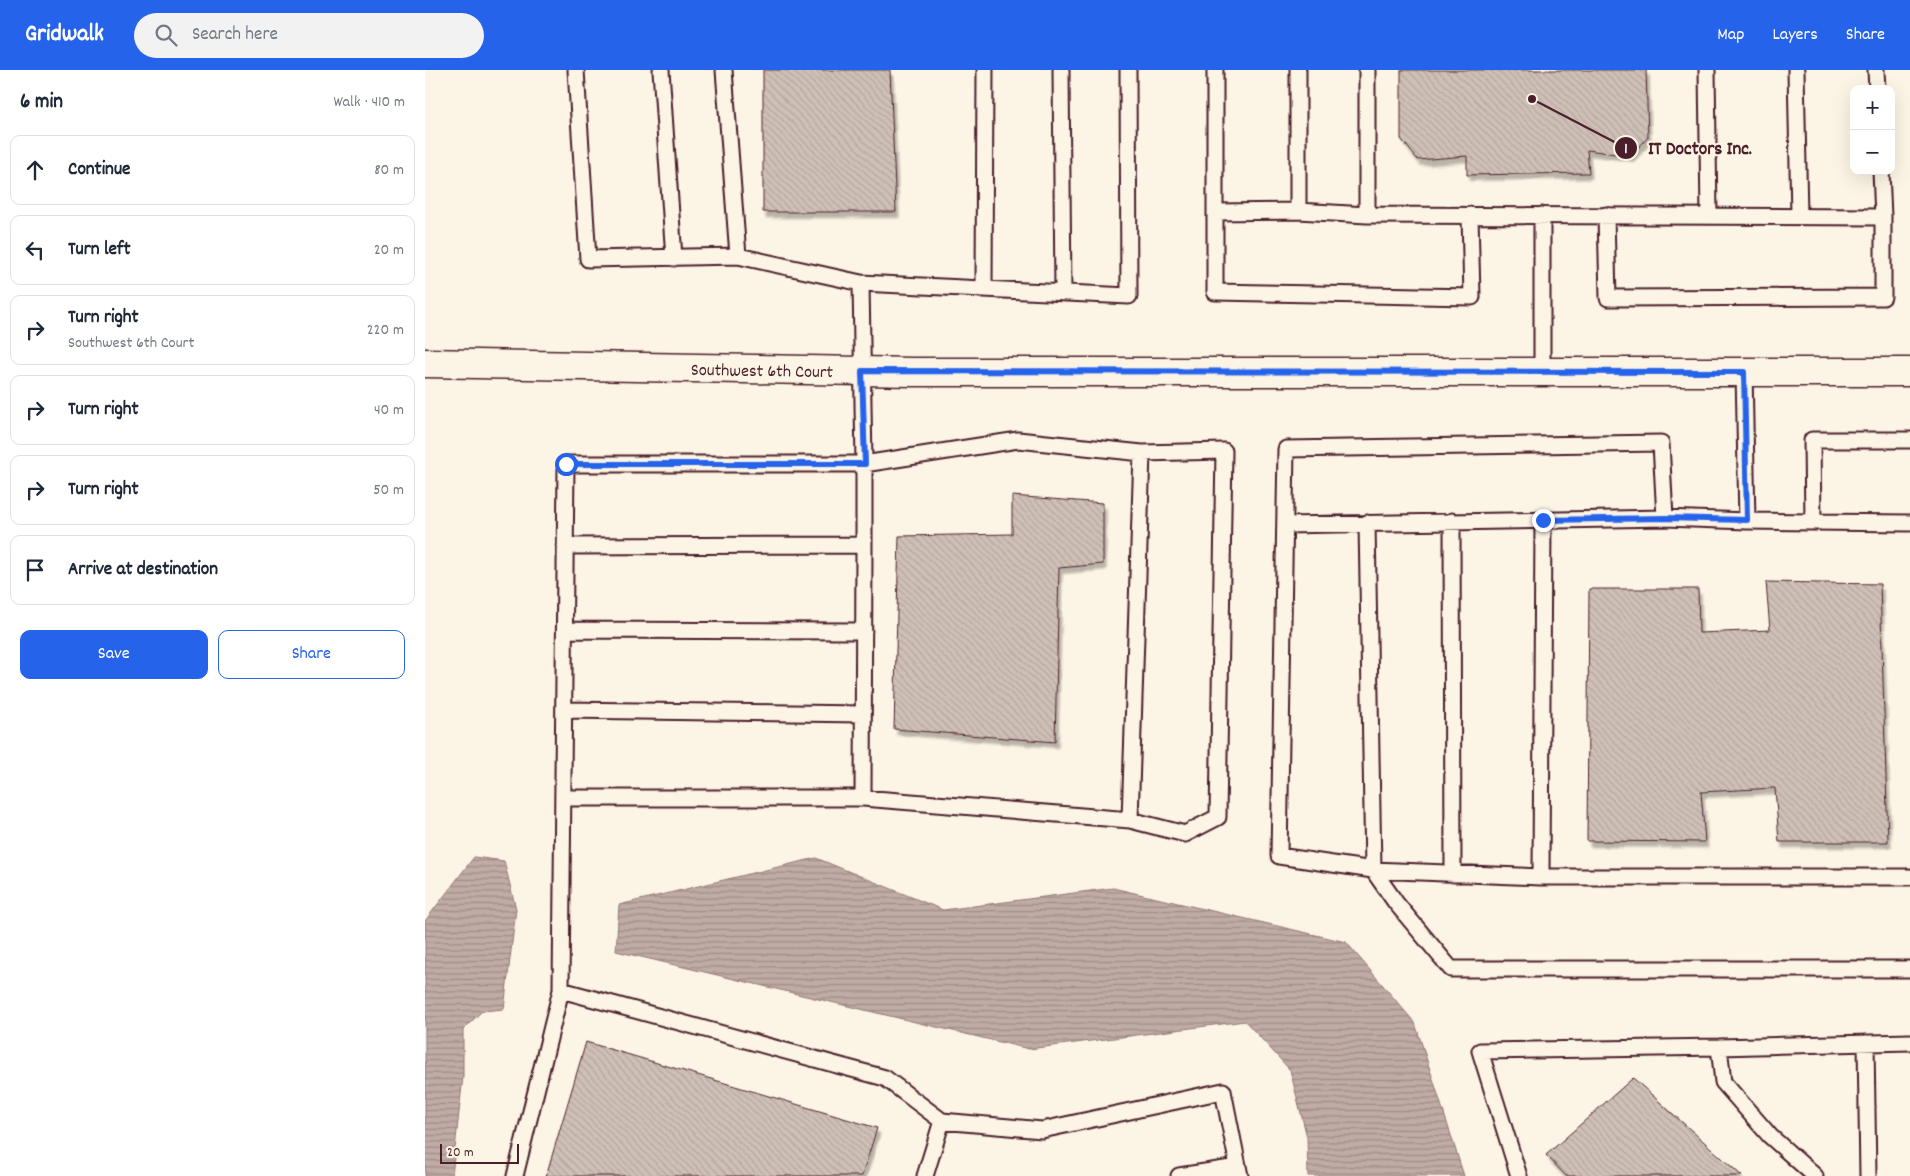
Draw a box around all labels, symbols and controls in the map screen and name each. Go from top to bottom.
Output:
search box [134,13,484,58]
text: Gridwalk [25,18,104,52]
icon: search [152,21,180,49]
text: Search here [192,22,278,49]
text: Map [1717,23,1744,48]
text: Layers [1772,23,1818,48]
text: Share [1846,23,1885,48]
map controls [1850,85,1895,175]
button: + [1850,85,1895,130]
text: 6 min [20,88,63,118]
text: Walk · 410 m [333,91,405,114]
button: − [1850,130,1895,175]
callout: IT Doctors Inc. [1613,131,1762,165]
text: IT Doctors Inc. [1648,137,1752,164]
text: 1 [1624,139,1628,161]
icon: ahead [21,156,49,184]
text: Continue [68,157,130,184]
text: 80 m [374,159,404,182]
icon: left [21,236,49,264]
text: Turn left [68,237,131,264]
text: 20 m [374,239,404,262]
text: Turn right [68,305,139,332]
icon: right [21,316,49,344]
text: 220 m [367,319,404,342]
text: Southwest 6th Court [68,332,194,355]
street label: Southwest 6th Court [691,359,834,386]
icon: right [21,396,49,424]
text: Turn right [68,397,139,424]
text: 40 m [374,399,404,422]
route start [555,453,578,476]
icon: right [21,476,49,504]
text: Turn right [68,477,139,504]
text: 50 m [373,479,404,502]
route end [1532,509,1555,532]
icon: arrive [21,556,49,584]
text: Arrive at destination [68,557,218,584]
button: Save [20,630,208,679]
button: Share [218,630,405,679]
scale bar [440,1141,519,1164]
text: 20 m [447,1143,474,1163]

